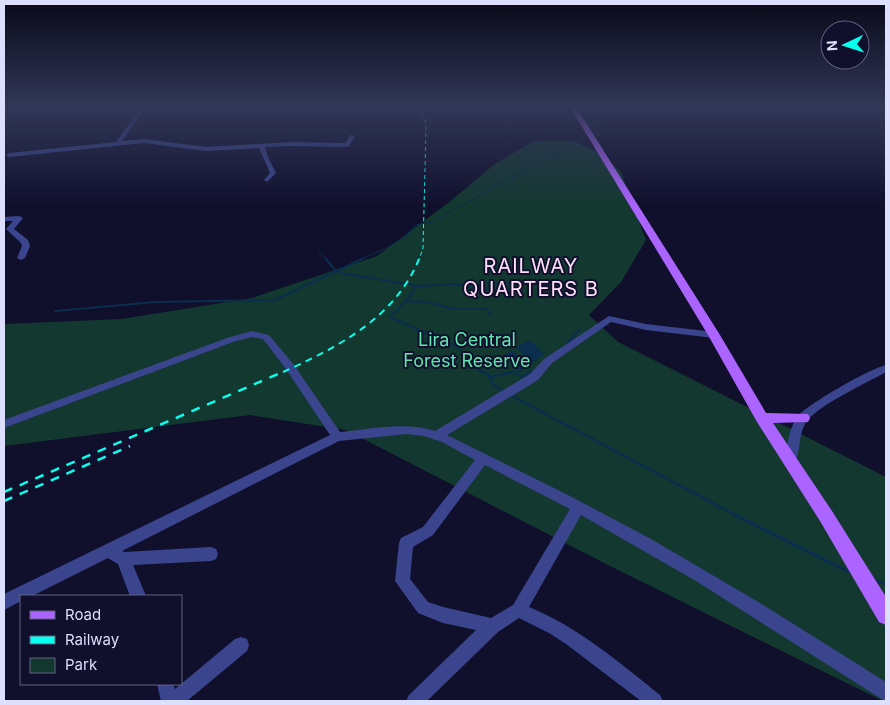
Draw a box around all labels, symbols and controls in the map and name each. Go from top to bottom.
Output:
north arrow [820,20,870,70]
text: N [823,40,840,52]
district label: RAILWAY QUARTERS B [463,254,599,301]
park label: Lira Central Forest Reserve [403,329,531,371]
legend [20,595,182,685]
text: Road [65,605,101,624]
text: Railway [65,630,120,649]
text: Park [65,655,98,674]

